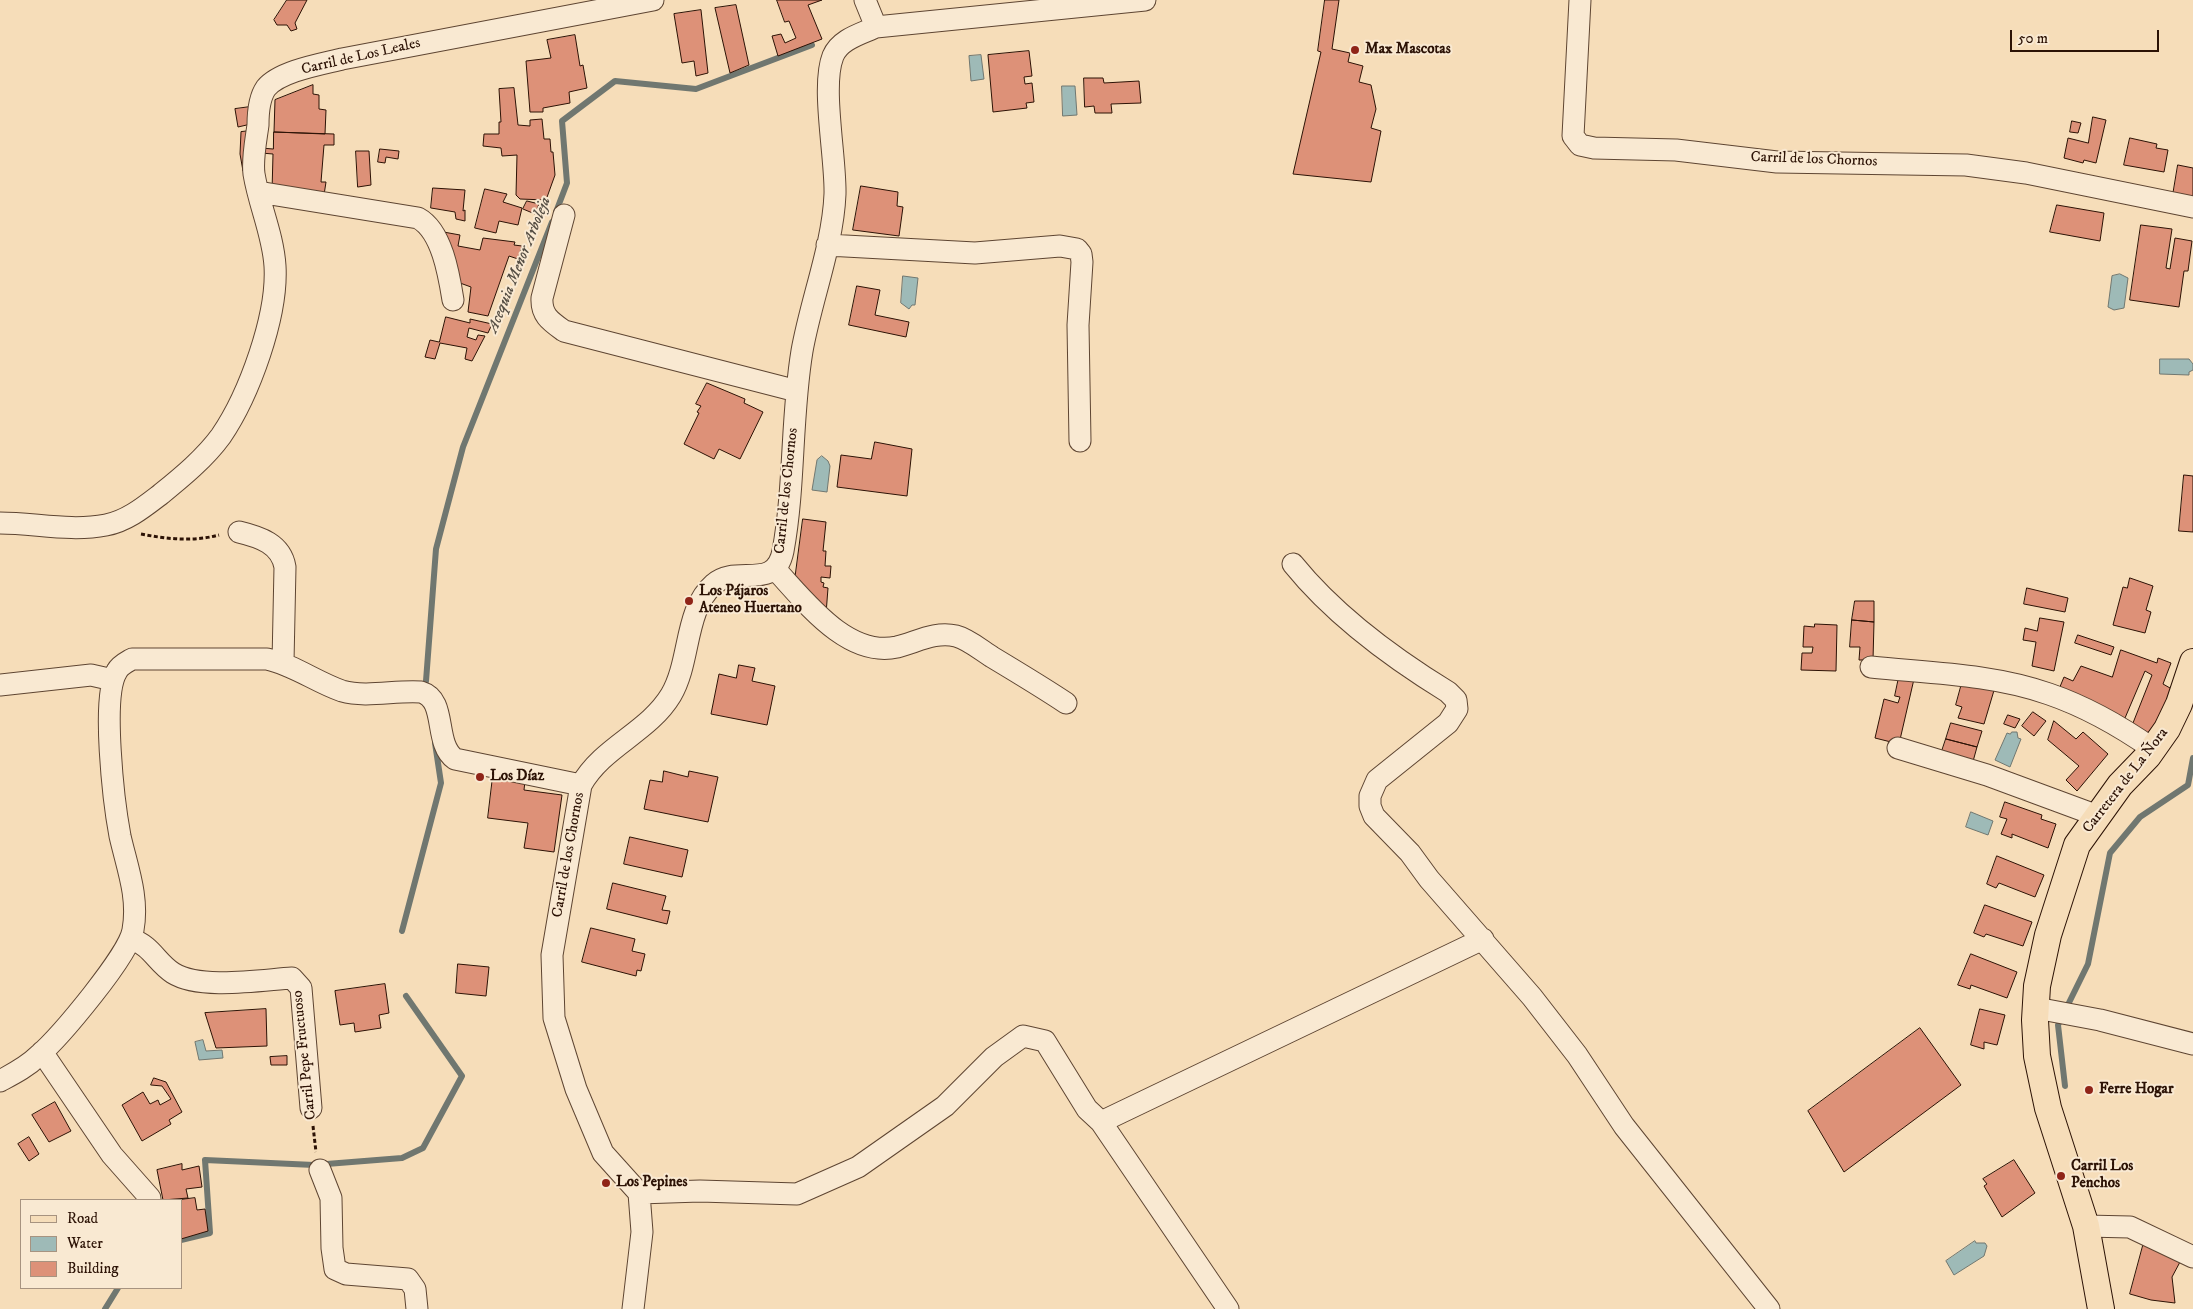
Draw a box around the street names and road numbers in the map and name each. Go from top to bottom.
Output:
street label: Carril de Los Leales [300,35,422,79]
street label: Carril de los Chornos [1750,149,1878,171]
street label: Carril de los Chornos [771,427,803,555]
street label: Carretera de La Ñora [2079,725,2173,837]
street label: Carril de los Chornos [549,791,589,919]
street label: Carril Pepe Fructuoso [289,989,321,1121]

